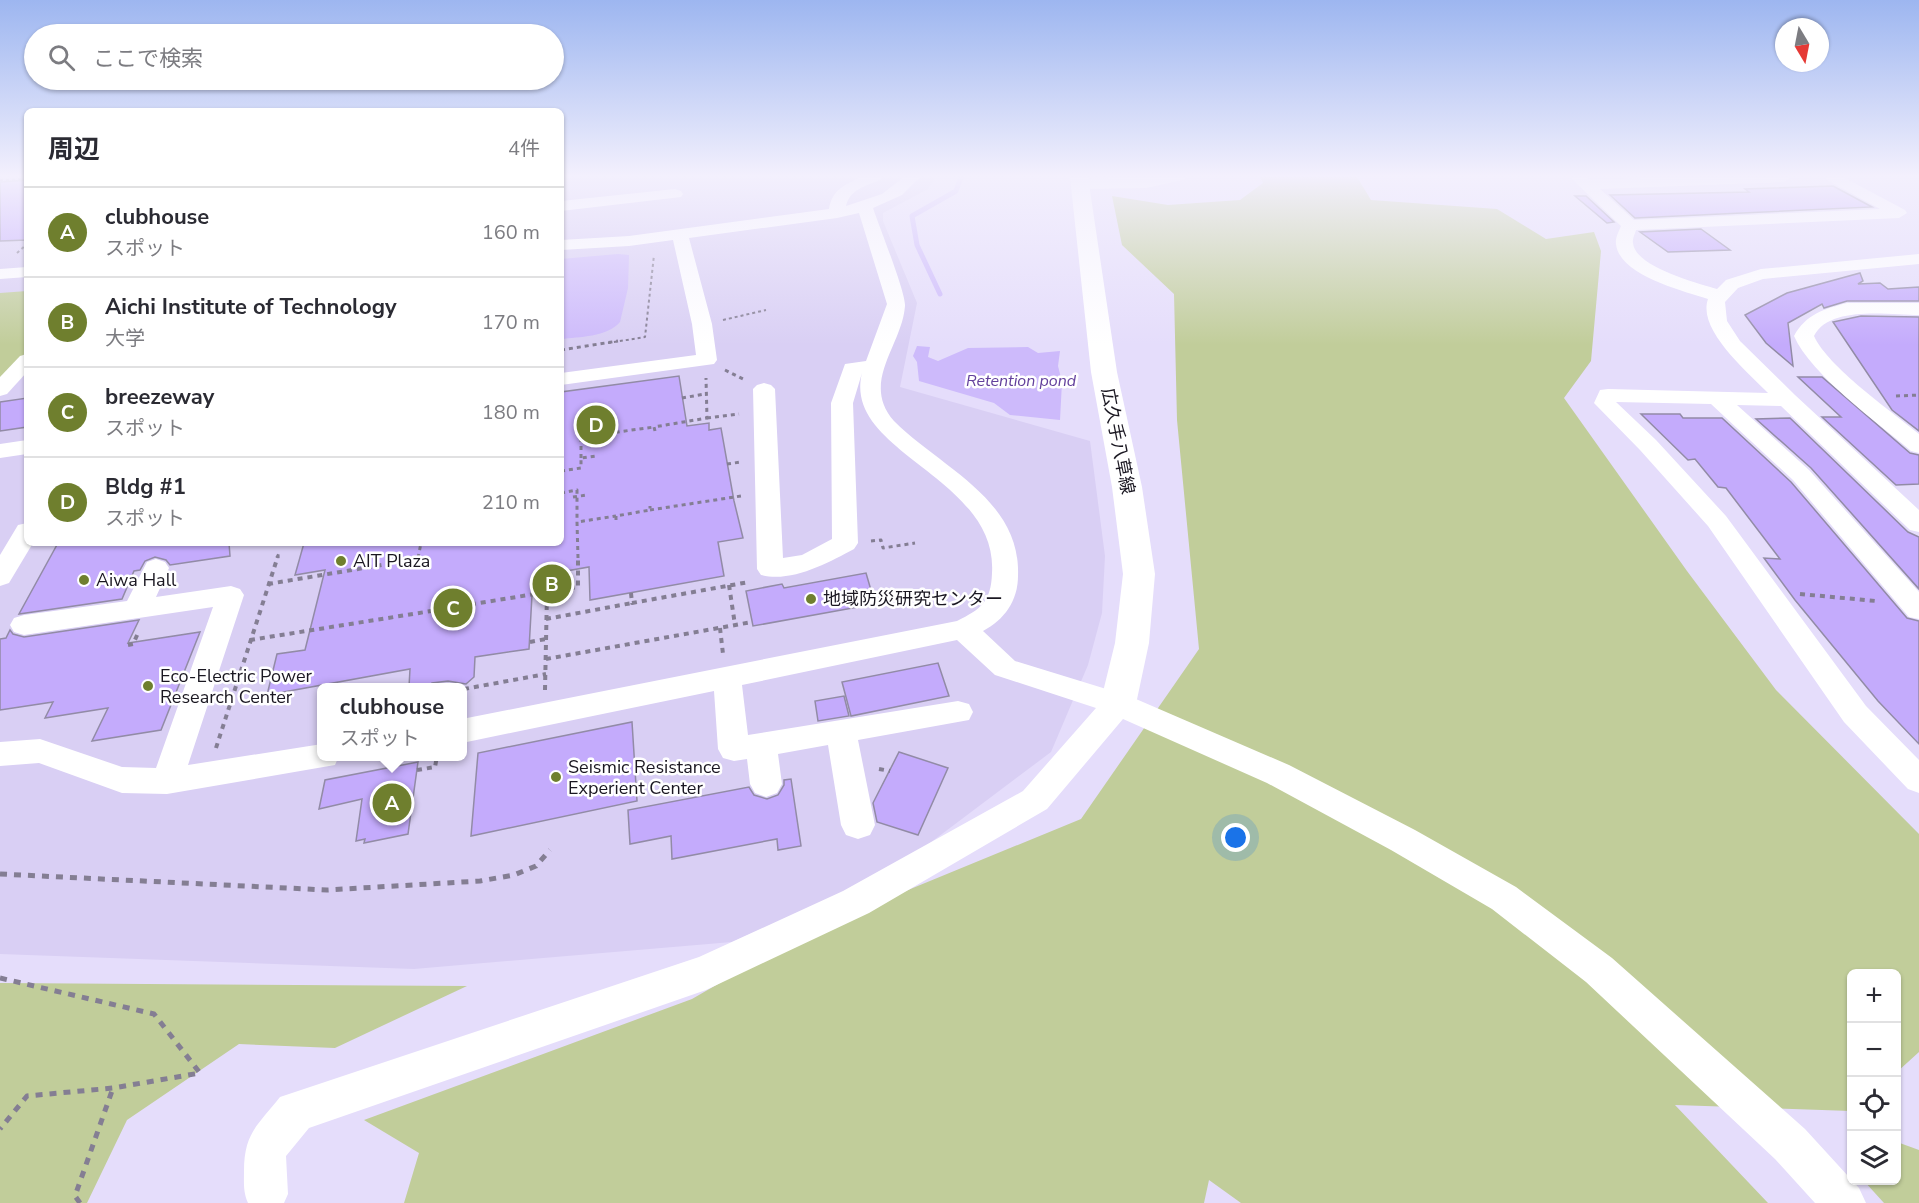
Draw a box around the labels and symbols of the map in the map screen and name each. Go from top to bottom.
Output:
north arrow [1775,18,1829,72]
water label: Retention pond [966,370,1077,392]
street label: 広久手八草線 [1096,386,1140,496]
pin: D [576,402,616,448]
place label: AIT Plaza [353,549,430,573]
marker: AIT Plaza [334,554,348,568]
pin: B [532,562,572,606]
place label: Aiwa Hall [96,568,177,592]
marker: Aiwa Hall [77,573,91,587]
pin: C [434,586,472,630]
place label: 地域防災研究センター [823,587,1003,611]
marker: 地域防災研究センター [804,592,818,606]
place label: Eco-Electric Power Research Center [160,664,312,709]
marker: Eco-Electric Power Research Center [141,679,155,693]
place label: Seismic Resistance Experient Center [568,755,721,800]
marker: Seismic Resistance Experient Center [549,770,563,784]
pin: A [372,780,412,826]
your location [1221,823,1250,852]

